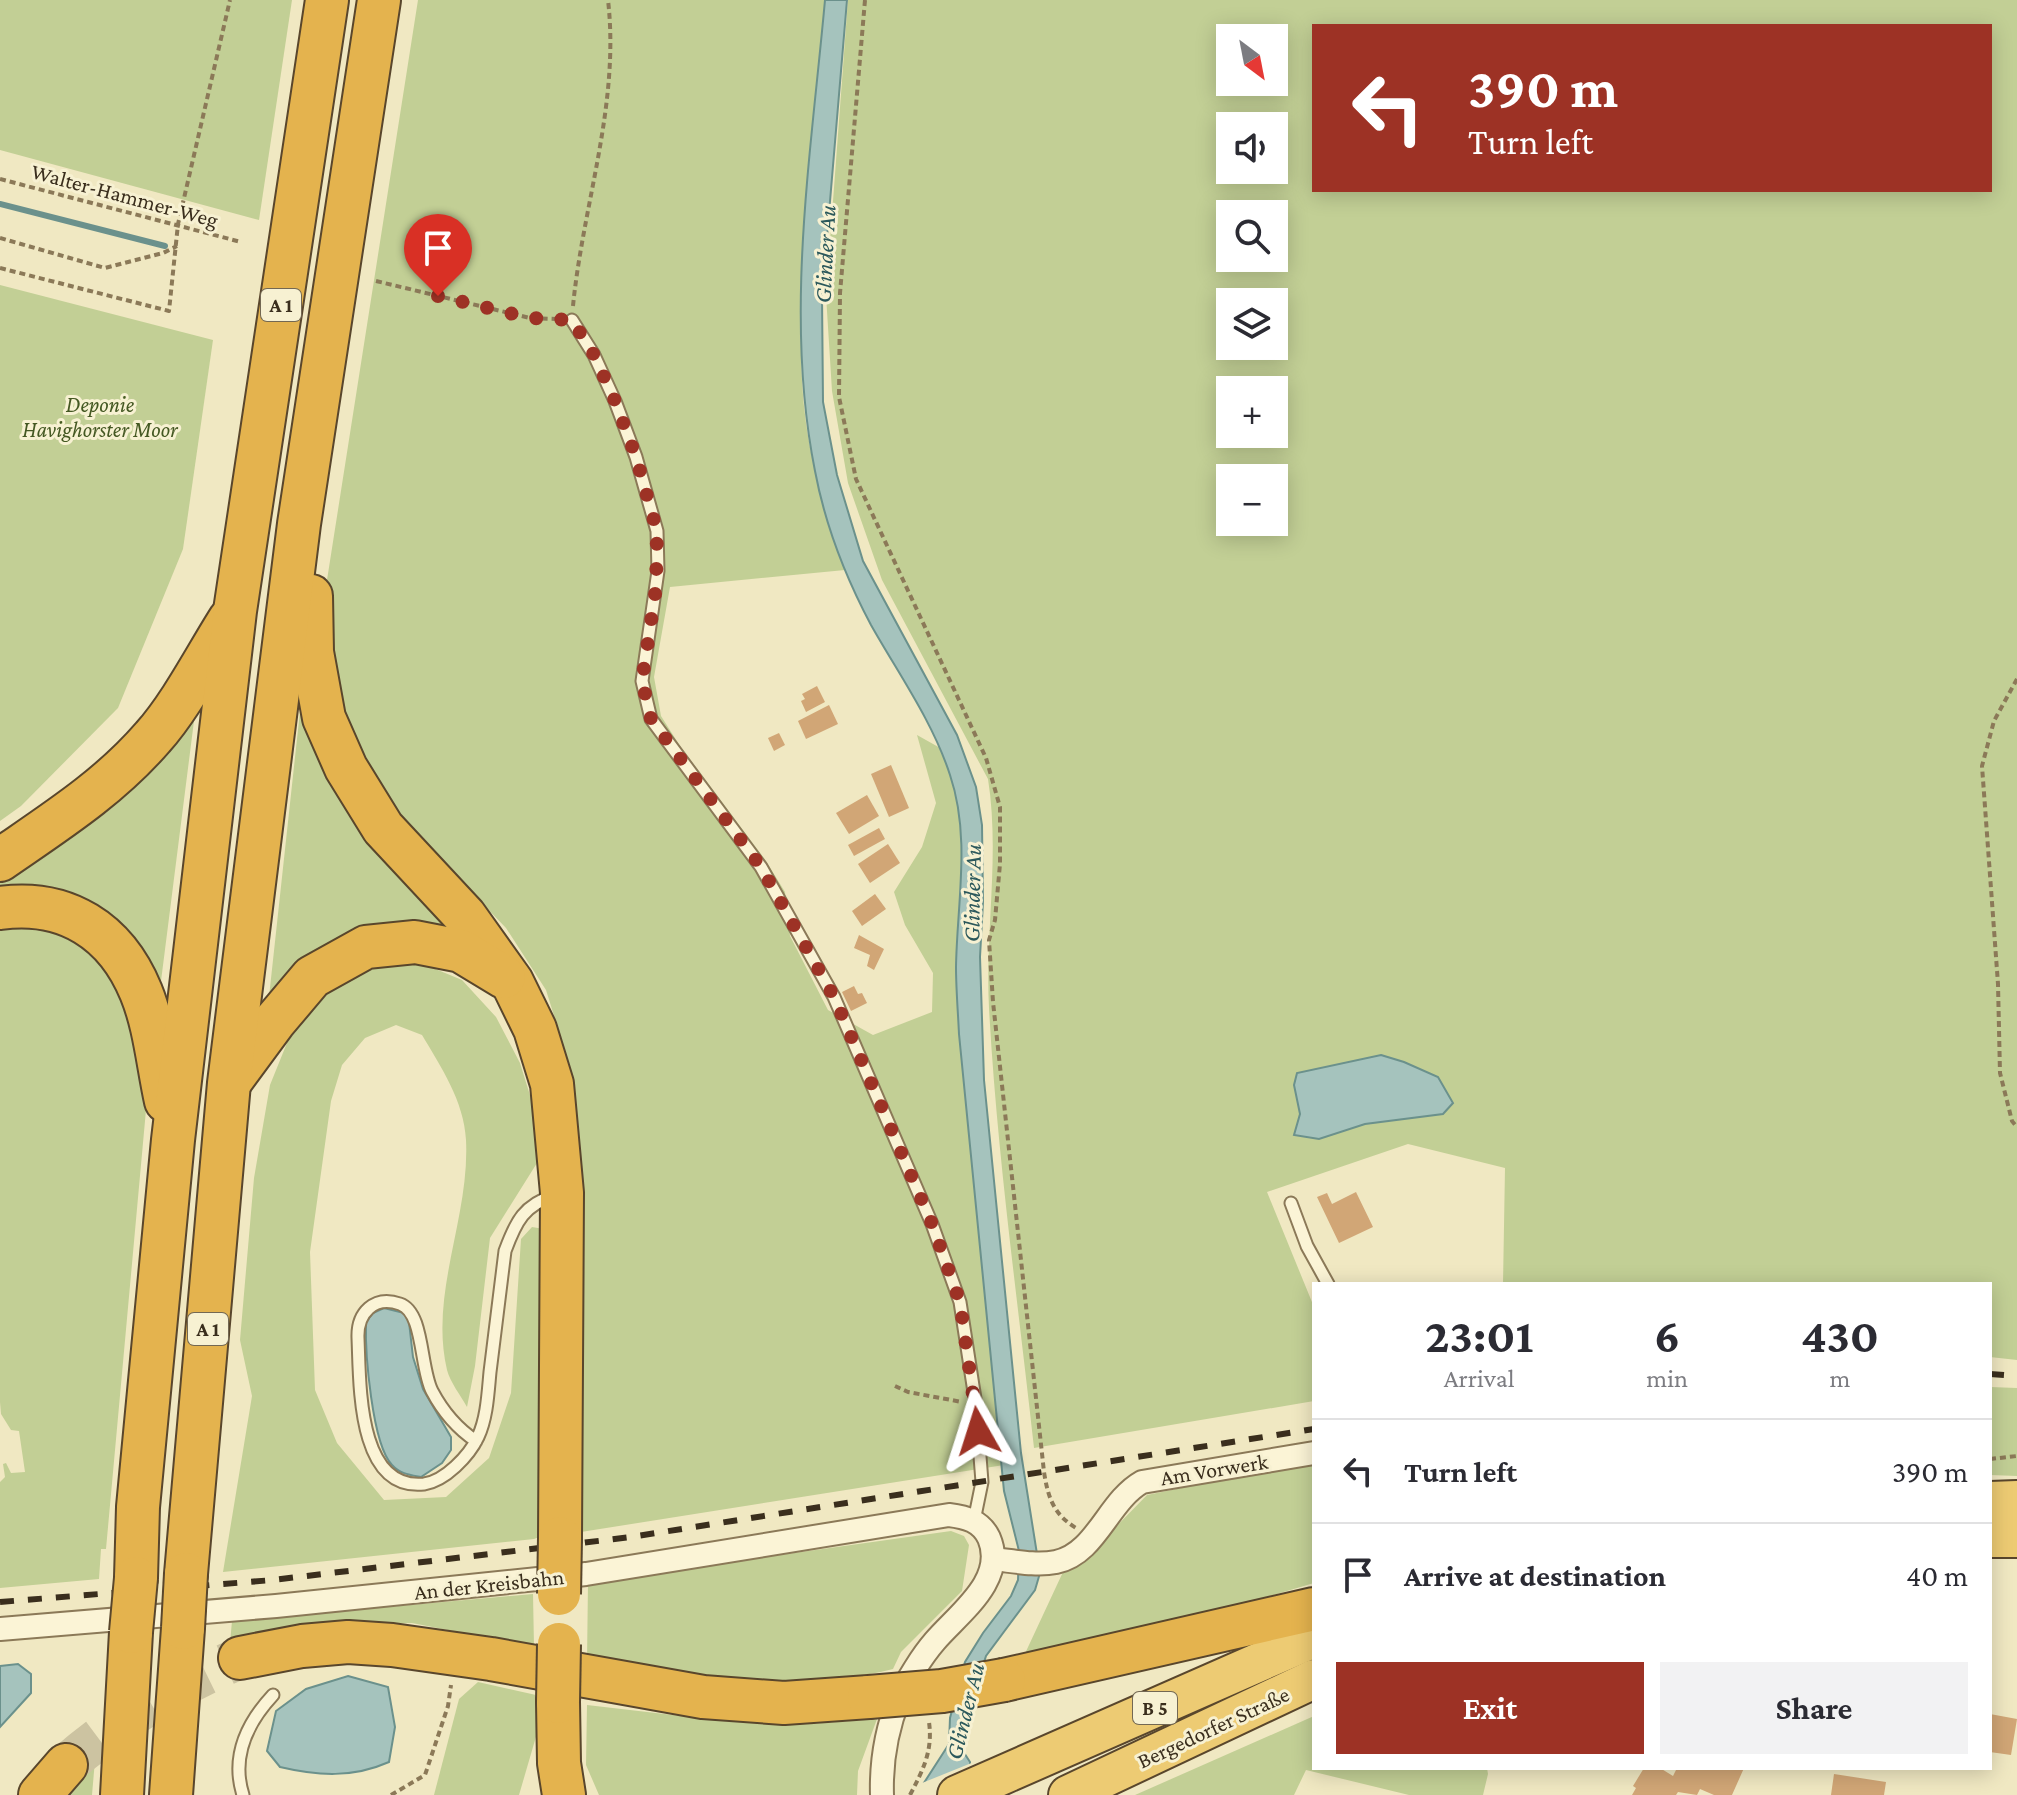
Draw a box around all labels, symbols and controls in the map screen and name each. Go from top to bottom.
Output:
north arrow [1216,24,1288,96]
map controls [1216,24,1288,536]
icon: left [1336,56,1440,160]
text: 390 m [1468,57,1618,119]
button: sound [1216,112,1288,184]
text: Turn left [1468,122,1593,162]
street label: Walter-Hammer-Weg [29,159,221,233]
button: search [1216,200,1288,272]
water label: Glinder Au [808,204,841,304]
pin [404,214,472,296]
icon: arrive [416,226,460,270]
button: layers [1216,288,1288,360]
road number: A 1 [261,289,301,321]
button: + [1216,376,1288,448]
park label: Deponie Havighorster Moor [22,392,179,442]
button: − [1216,464,1288,536]
water label: Glinder Au [957,844,986,942]
text: 23:01 [1425,1309,1533,1362]
text: 6 [1654,1309,1680,1362]
text: 430 [1801,1309,1879,1362]
road number: A 1 [188,1313,228,1345]
text: Arrival [1444,1364,1515,1393]
text: min [1646,1364,1688,1393]
text: m [1830,1364,1850,1393]
position arrow [936,1389,1020,1473]
street label: Am Vorwerk [1159,1449,1270,1490]
icon: left [1336,1449,1380,1493]
text: Turn left [1404,1455,1517,1488]
text: 390 m [1892,1455,1968,1488]
icon: arrive [1336,1553,1380,1597]
text: Arrive at destination [1404,1559,1666,1592]
text: 40 m [1906,1559,1968,1592]
street label: An der Kreisbahn [413,1564,565,1605]
water label: Glinder Au [940,1660,990,1762]
button: Exit [1336,1662,1644,1754]
button: Share [1660,1662,1968,1754]
street label: Bergedorfer Straße [1133,1681,1293,1774]
road number: B 5 [1133,1692,1177,1724]

